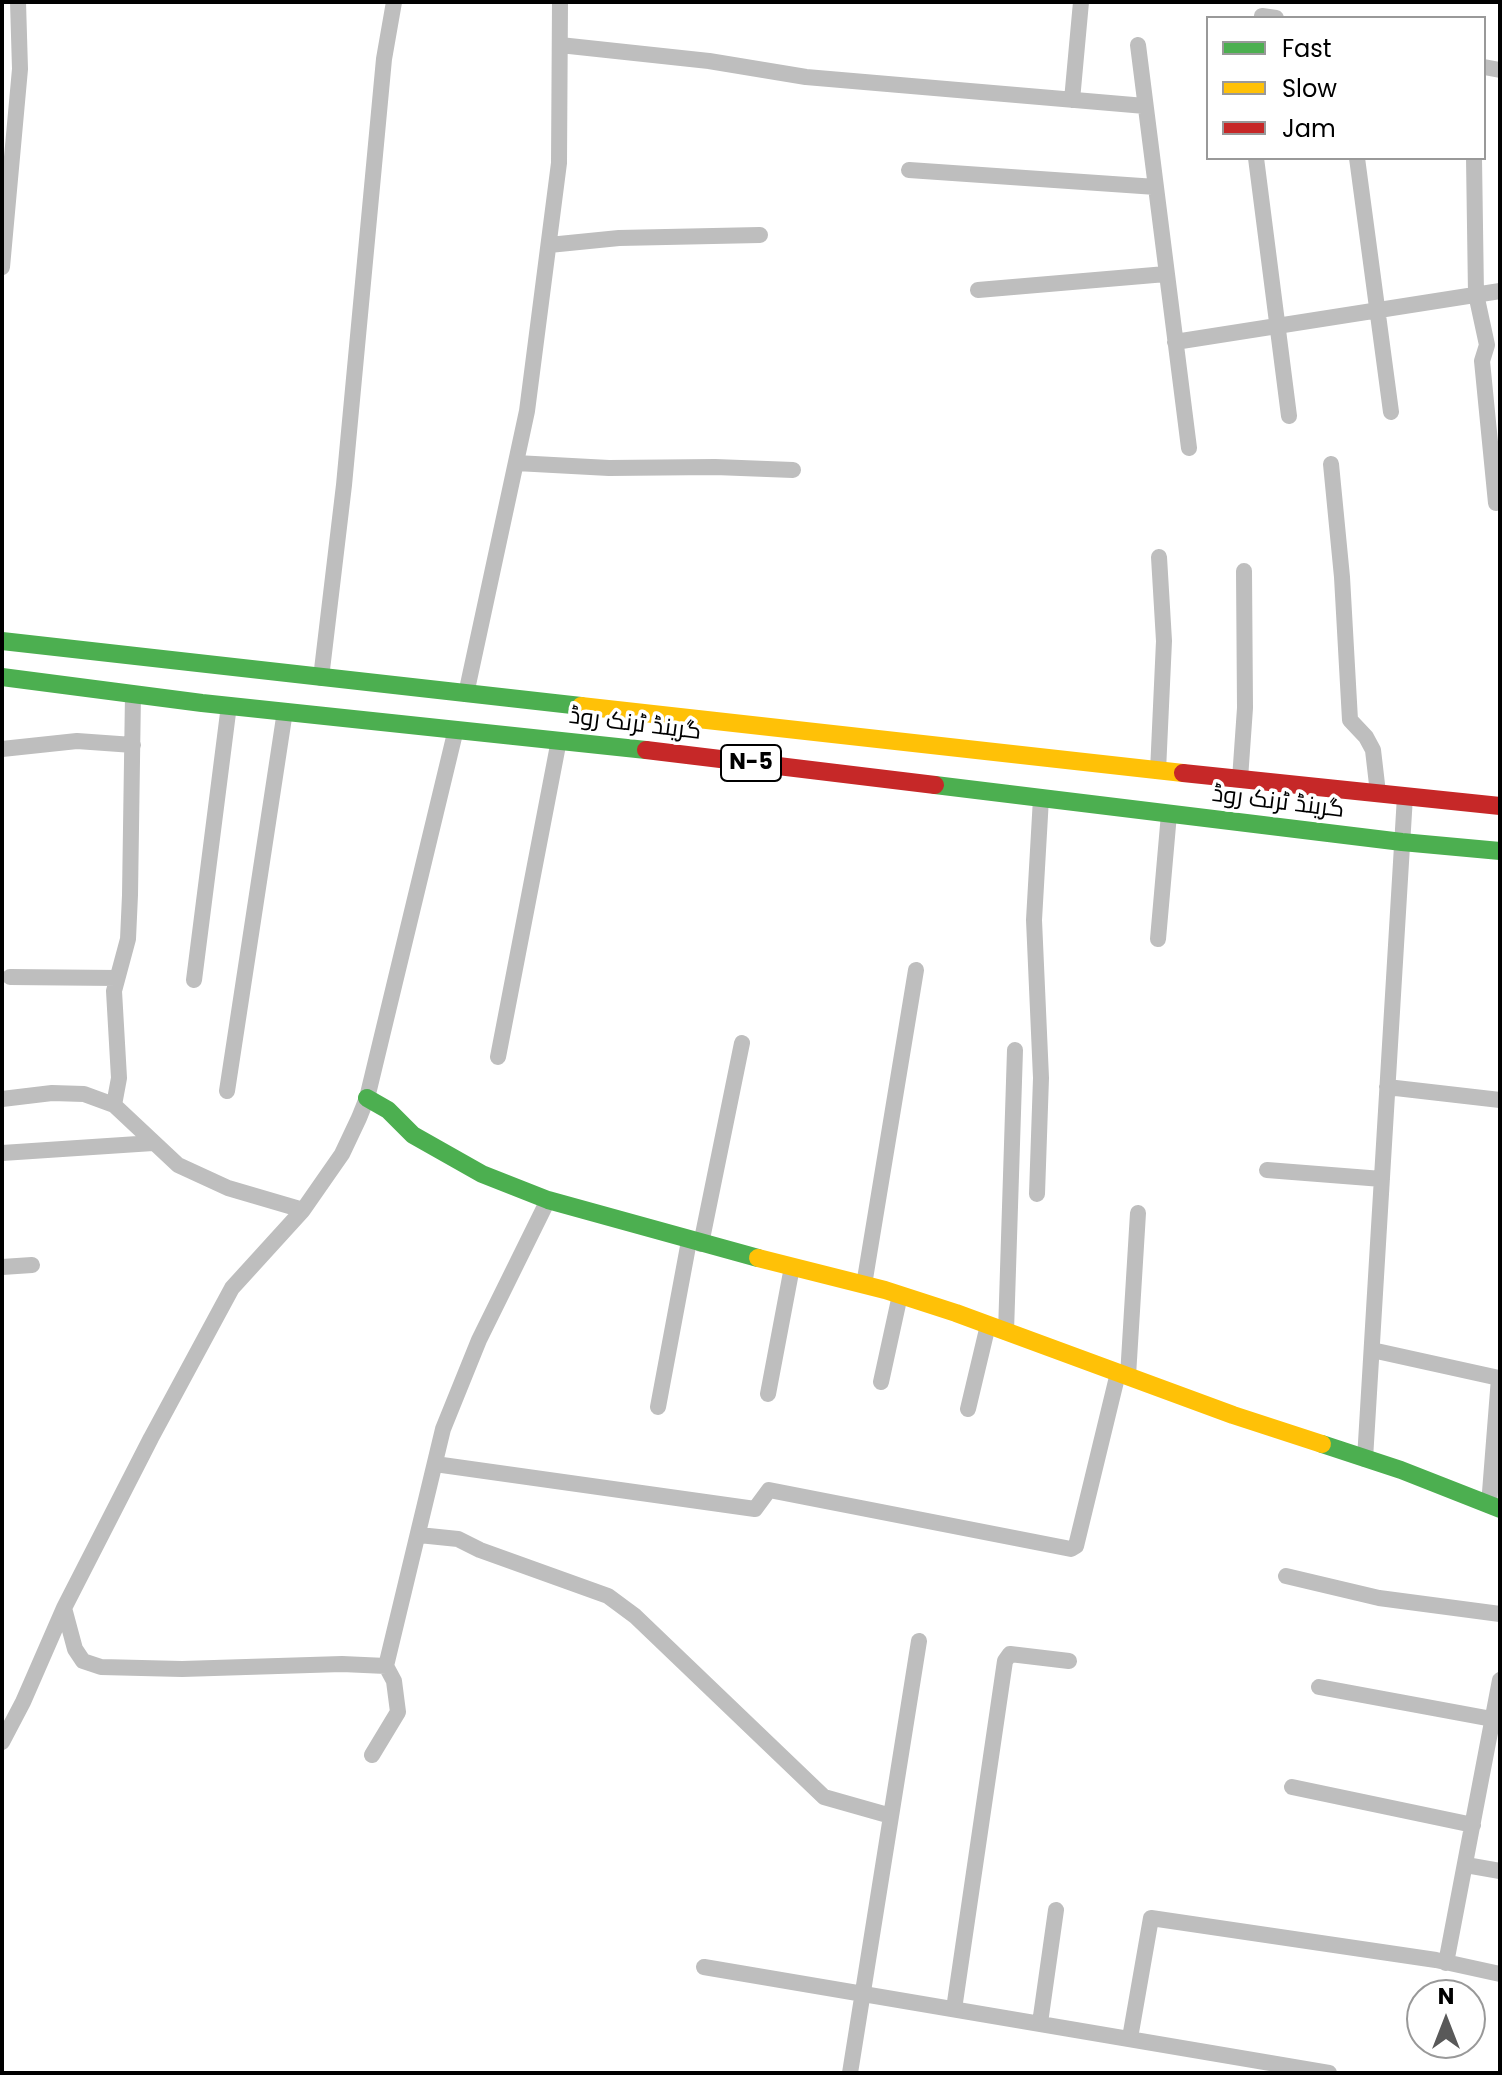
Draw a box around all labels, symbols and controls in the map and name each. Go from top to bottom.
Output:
legend [1206,16,1486,160]
text: Fast [1282,32,1332,65]
text: Slow [1282,72,1337,105]
text: Jam [1282,112,1336,145]
street label: گرینڈ ٹرنک روڈ [567,703,703,747]
road number: N-5 [721,745,781,781]
street label: گرینڈ ٹرنک روڈ [1210,781,1346,825]
north arrow [1406,1979,1486,2059]
text: N [1438,1981,1454,2012]

